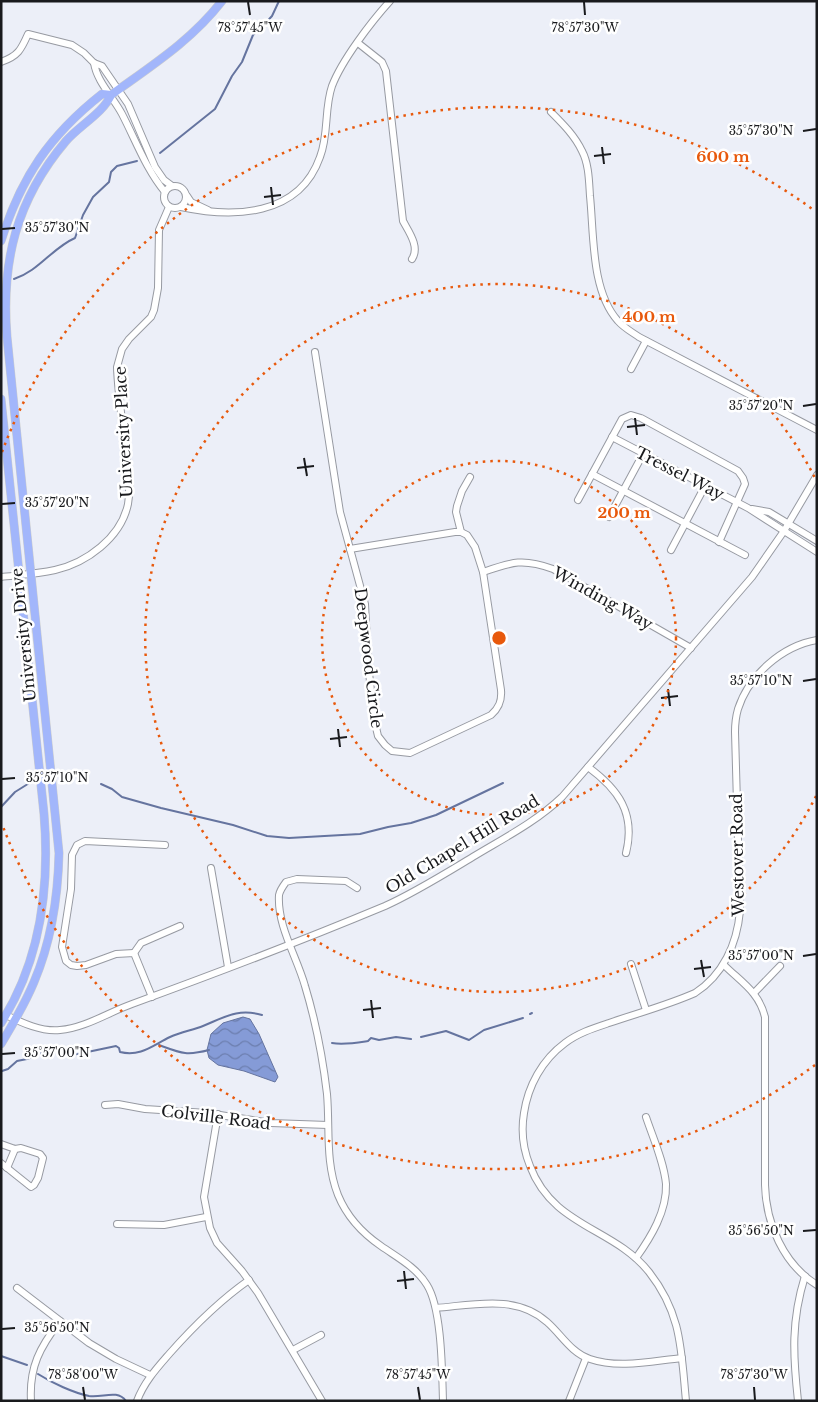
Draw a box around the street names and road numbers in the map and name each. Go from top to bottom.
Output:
street label: University Place [110,366,136,498]
street label: Tressel Way [632,442,729,504]
street label: Winding Way [548,562,657,634]
street label: University Drive [6,567,40,703]
street label: Deepwood Circle [350,587,388,729]
street label: Old Chapel Hill Road [381,790,543,898]
street label: Westover Road [726,793,748,918]
street label: Colville Road [160,1100,272,1134]

